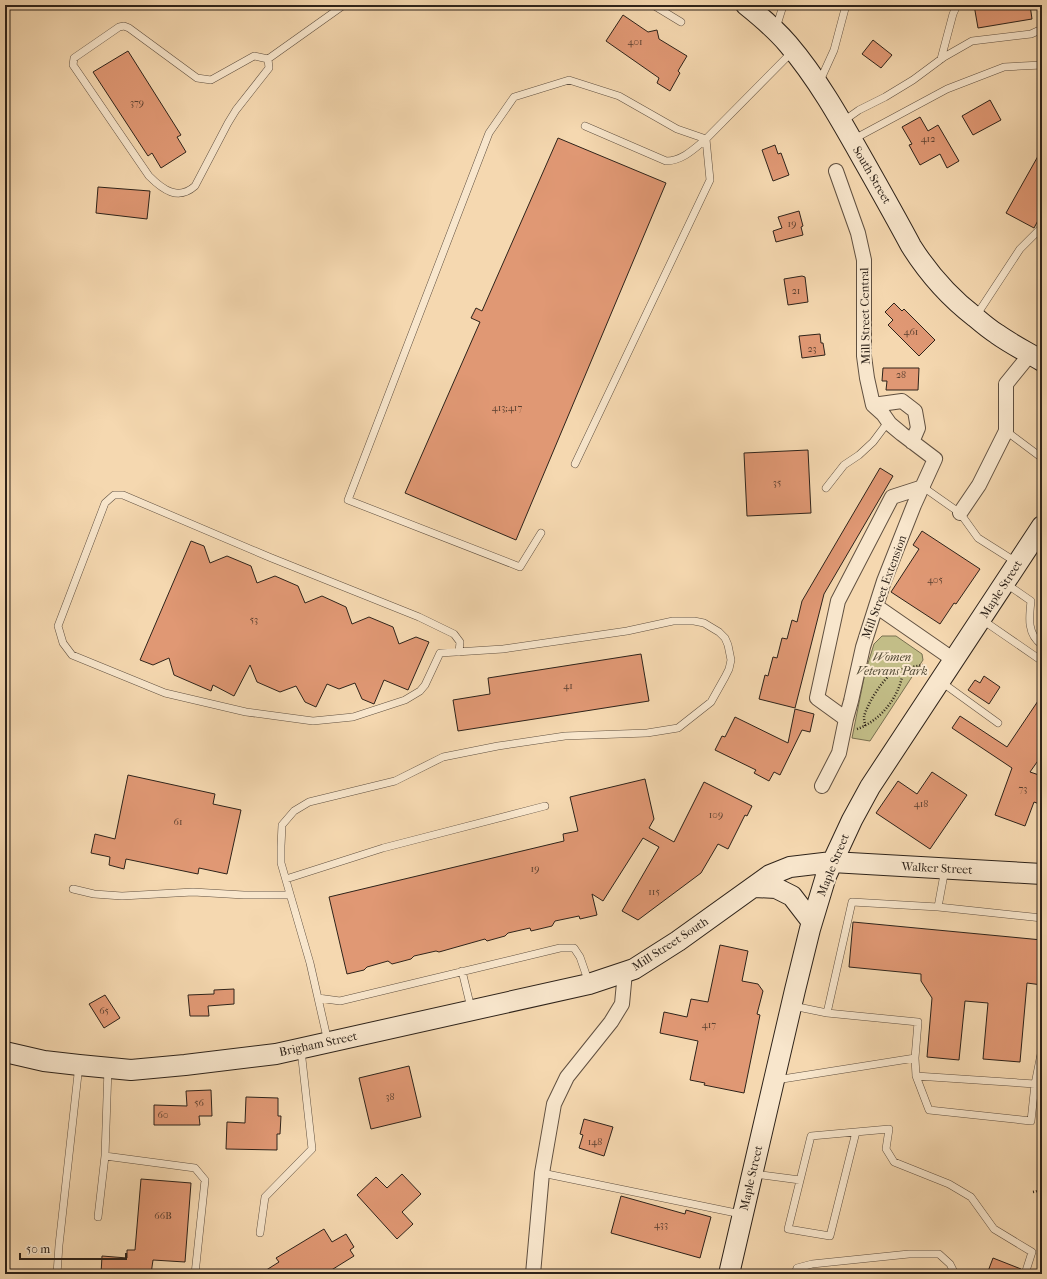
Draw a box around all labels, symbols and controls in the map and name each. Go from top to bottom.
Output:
house number: 401 [628,36,642,48]
house number: 379 [130,97,144,109]
house number: 412 [921,133,935,145]
street label: South Street [850,144,894,207]
house number: 19 [788,218,796,230]
street label: Mill Street Central [857,267,873,365]
house number: 21 [792,285,800,297]
house number: 461 [904,326,918,338]
house number: 23 [807,343,817,355]
house number: 28 [896,369,906,381]
house number: 413;417 [492,402,522,414]
house number: 35 [773,477,781,489]
street label: Mill Street Extension [859,533,909,641]
street label: Maple Street [977,557,1025,621]
house number: 405 [927,574,943,586]
house number: 53 [250,614,258,626]
park label: Women Veterans Park [857,650,927,678]
house number: 41 [563,680,573,692]
house number: 73 [1019,783,1027,795]
house number: 418 [914,798,928,810]
house number: 109 [709,809,723,821]
house number: 61 [174,816,182,828]
street label: Maple Street [814,831,852,898]
street label: Walker Street [900,859,974,877]
house number: 19 [531,863,539,875]
house number: 115 [648,886,660,898]
street label: Mill Street South [629,914,711,974]
house number: 65 [99,1005,109,1017]
house number: 417 [702,1019,716,1031]
street label: Brigham Street [278,1029,359,1059]
house number: 38 [385,1091,395,1103]
house number: 56 [194,1097,204,1109]
house number: 60 [158,1109,168,1121]
house number: 148 [588,1136,602,1148]
street label: Maple Street [737,1143,765,1212]
house number: 66B [154,1210,172,1222]
house number: 433 [654,1219,668,1231]
scale bar [20,1235,126,1261]
text: 50 m [26,1242,50,1256]

